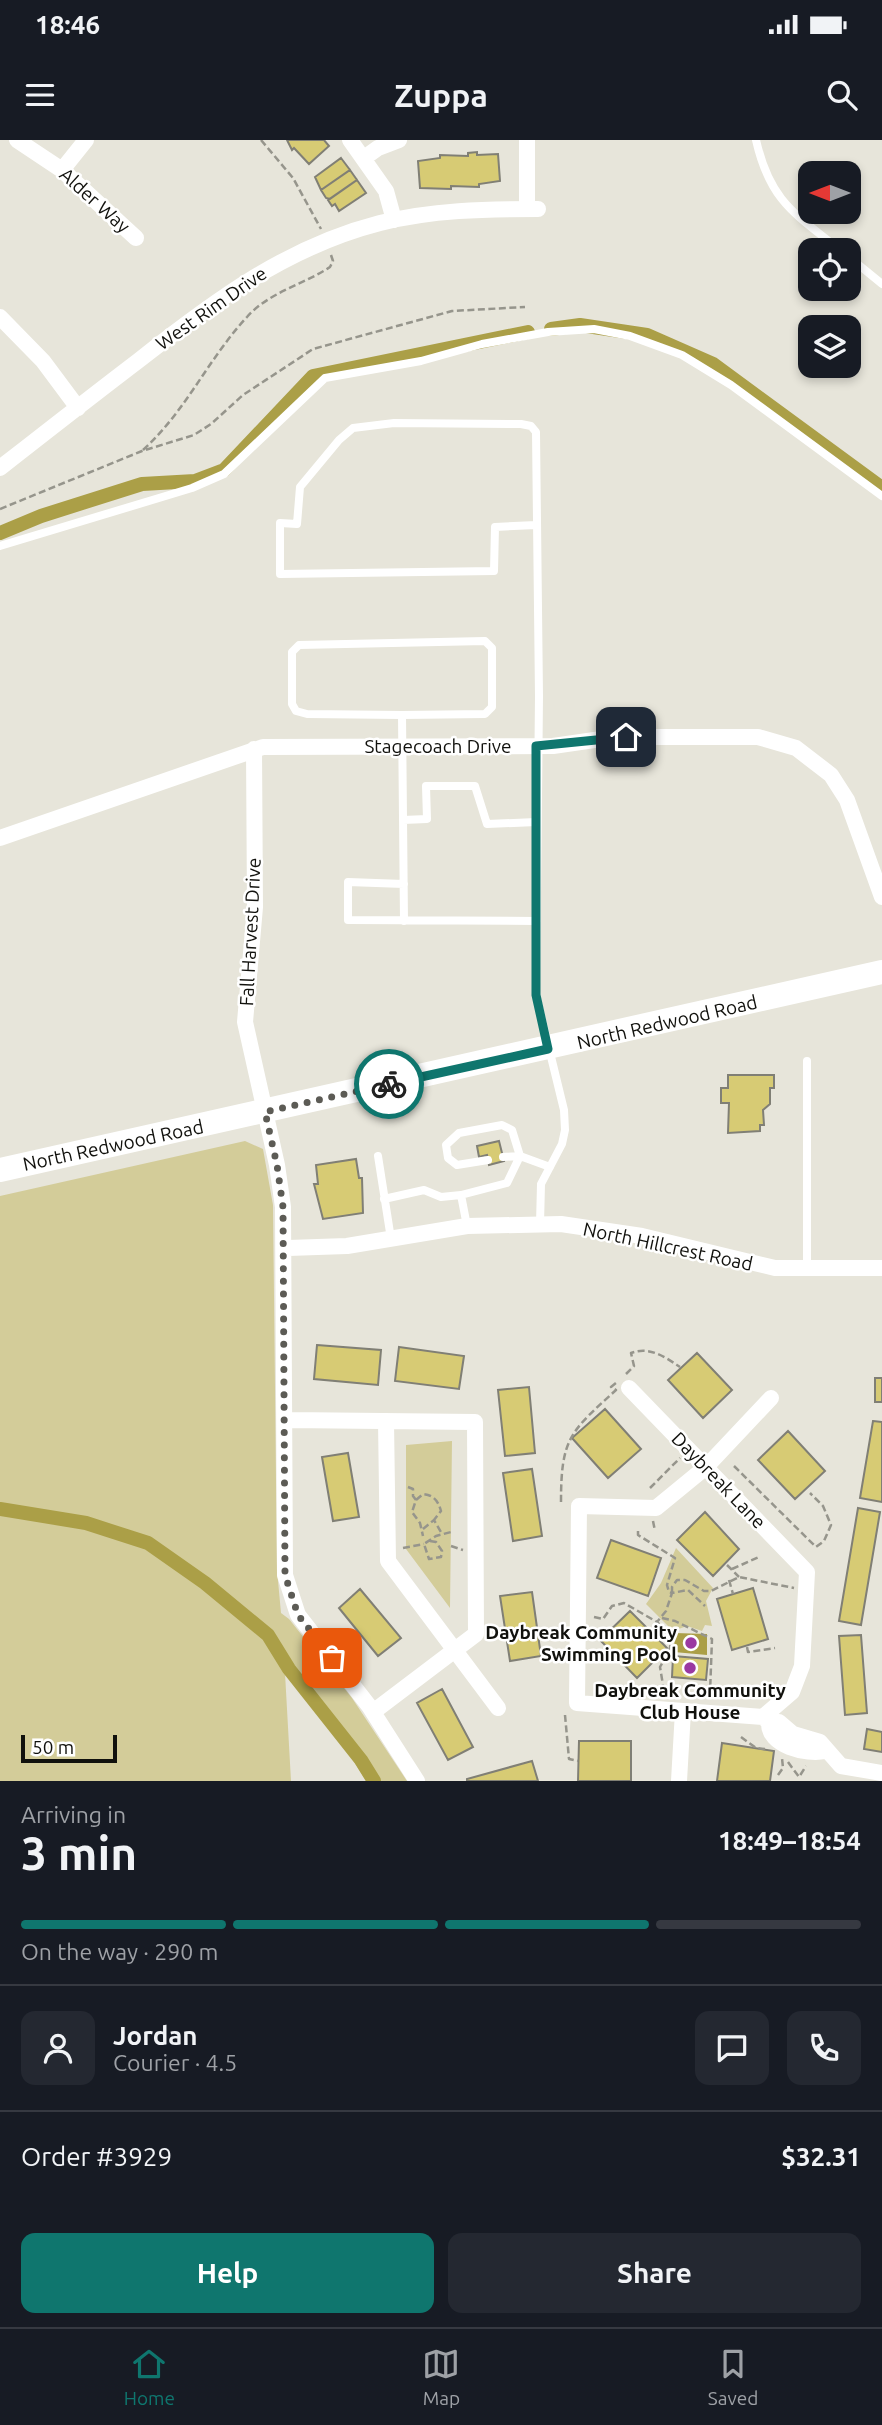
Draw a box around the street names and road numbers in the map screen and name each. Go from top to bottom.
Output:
street label: Alder Way [55,163,135,237]
street label: West Rim Drive [151,262,271,354]
street label: Stagecoach Drive [364,735,512,757]
street label: Fall Harvest Drive [235,857,265,1007]
street label: North Redwood Road [575,991,759,1053]
street label: North Redwood Road [21,1115,205,1175]
street label: North Hillcrest Road [581,1217,755,1275]
street label: Daybreak Lane [667,1427,771,1533]

